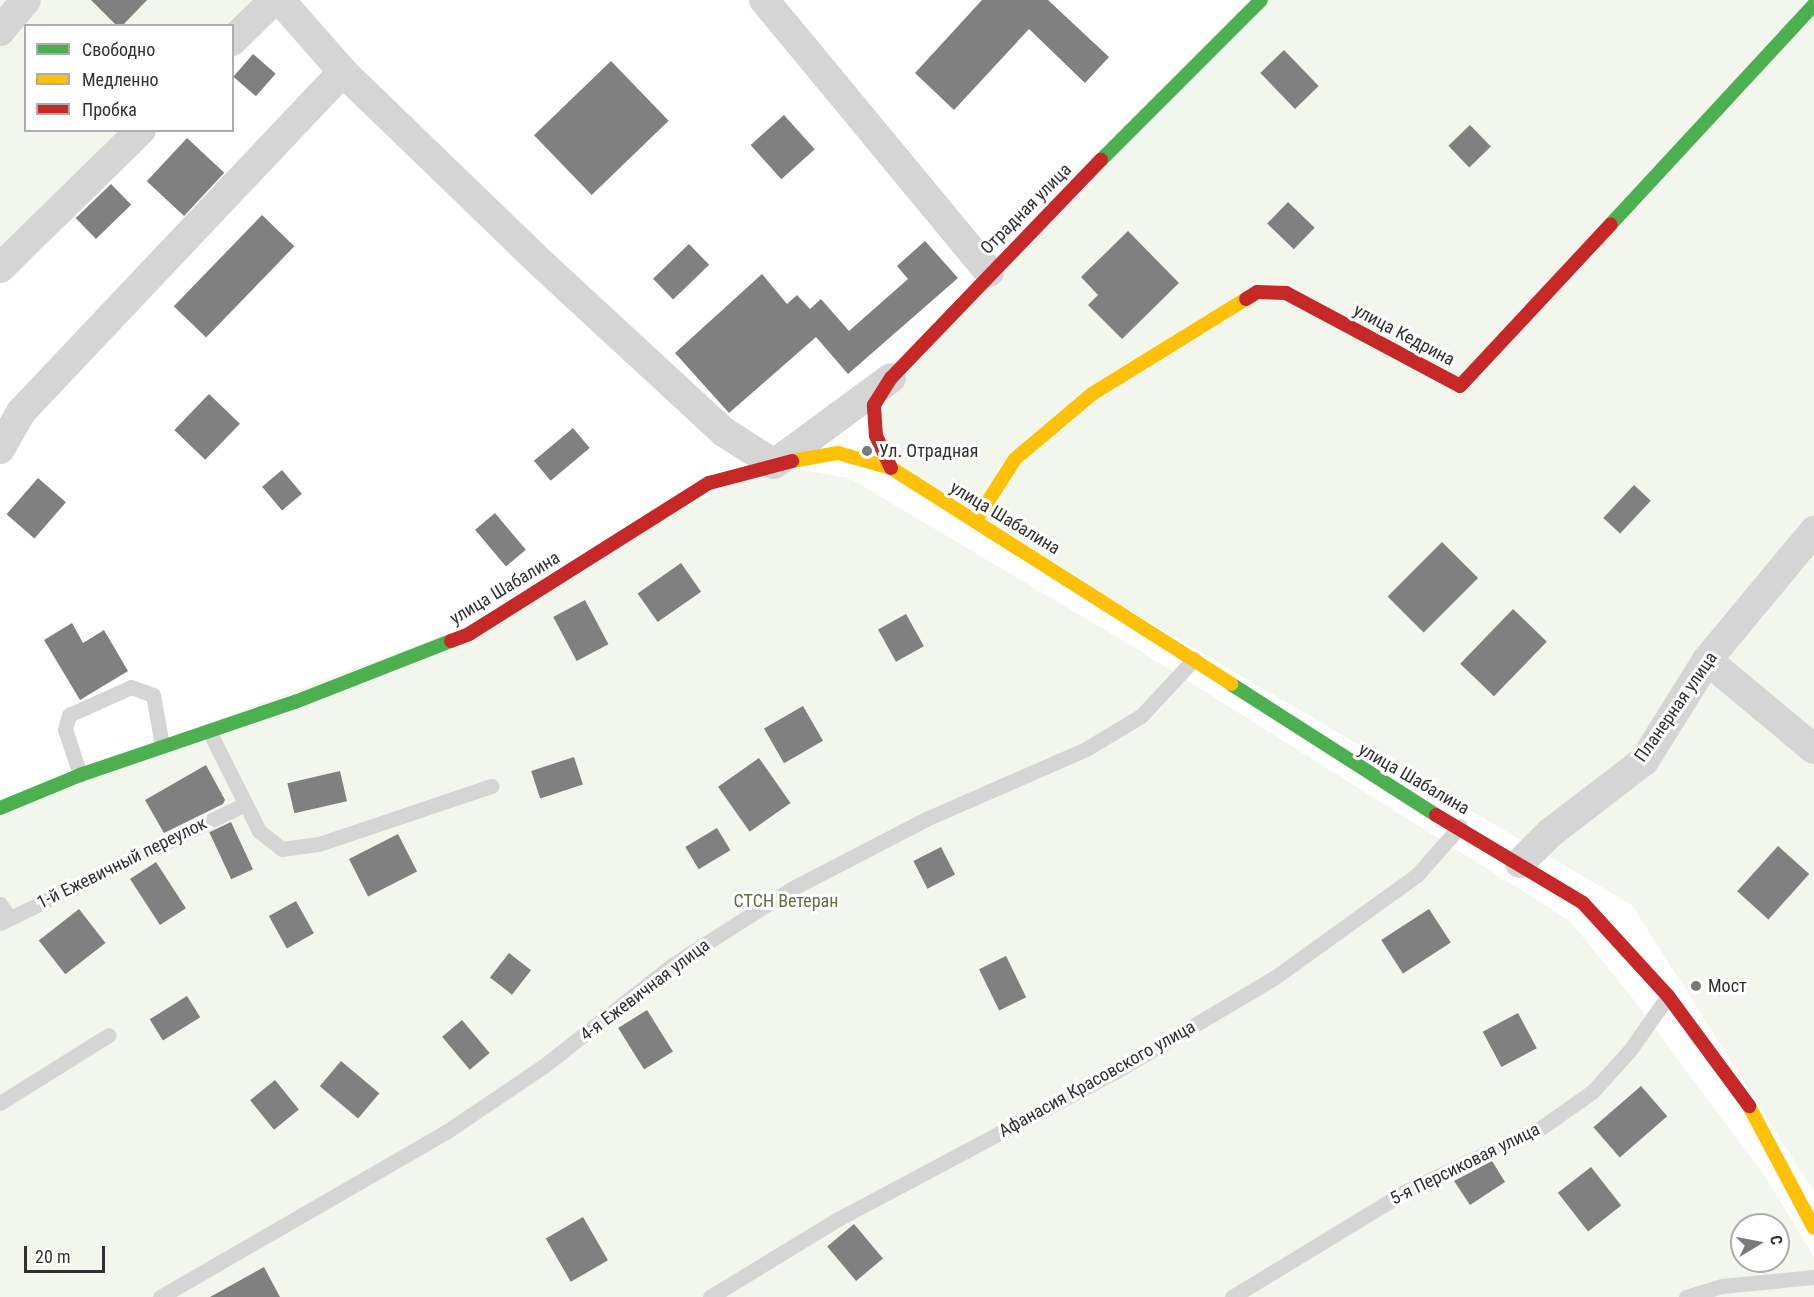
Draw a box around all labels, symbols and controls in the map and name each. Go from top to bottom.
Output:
legend [24,24,234,132]
text: Свободно [82,39,155,60]
text: Медленно [82,69,159,90]
text: Пробка [82,99,137,120]
street label: Отрадная улица [976,159,1076,259]
street label: улица Кедрина [1350,299,1458,371]
place label: Ул. Отрадная [879,440,978,462]
marker: Ул. Отрадная [860,444,874,458]
street label: улица Шабалина [946,477,1064,559]
street label: улица Шабалина [446,547,564,629]
street label: Планерная улица [1630,648,1722,766]
street label: улица Шабалина [1355,739,1473,819]
street label: 1-й Ежевичный переулок [34,812,210,914]
park label: СТСН Ветеран [734,890,838,912]
street label: 4-я Ежевичная улица [576,934,714,1046]
place label: Мост [1708,975,1747,997]
marker: Мост [1689,979,1703,993]
street label: Афанасия Красовского улица [995,1016,1199,1142]
street label: 5-я Персиковая улица [1387,1118,1543,1210]
north arrow [1730,1213,1790,1273]
scale bar [27,1234,108,1272]
text: С [1766,1234,1786,1246]
text: 20 m [35,1246,70,1267]

